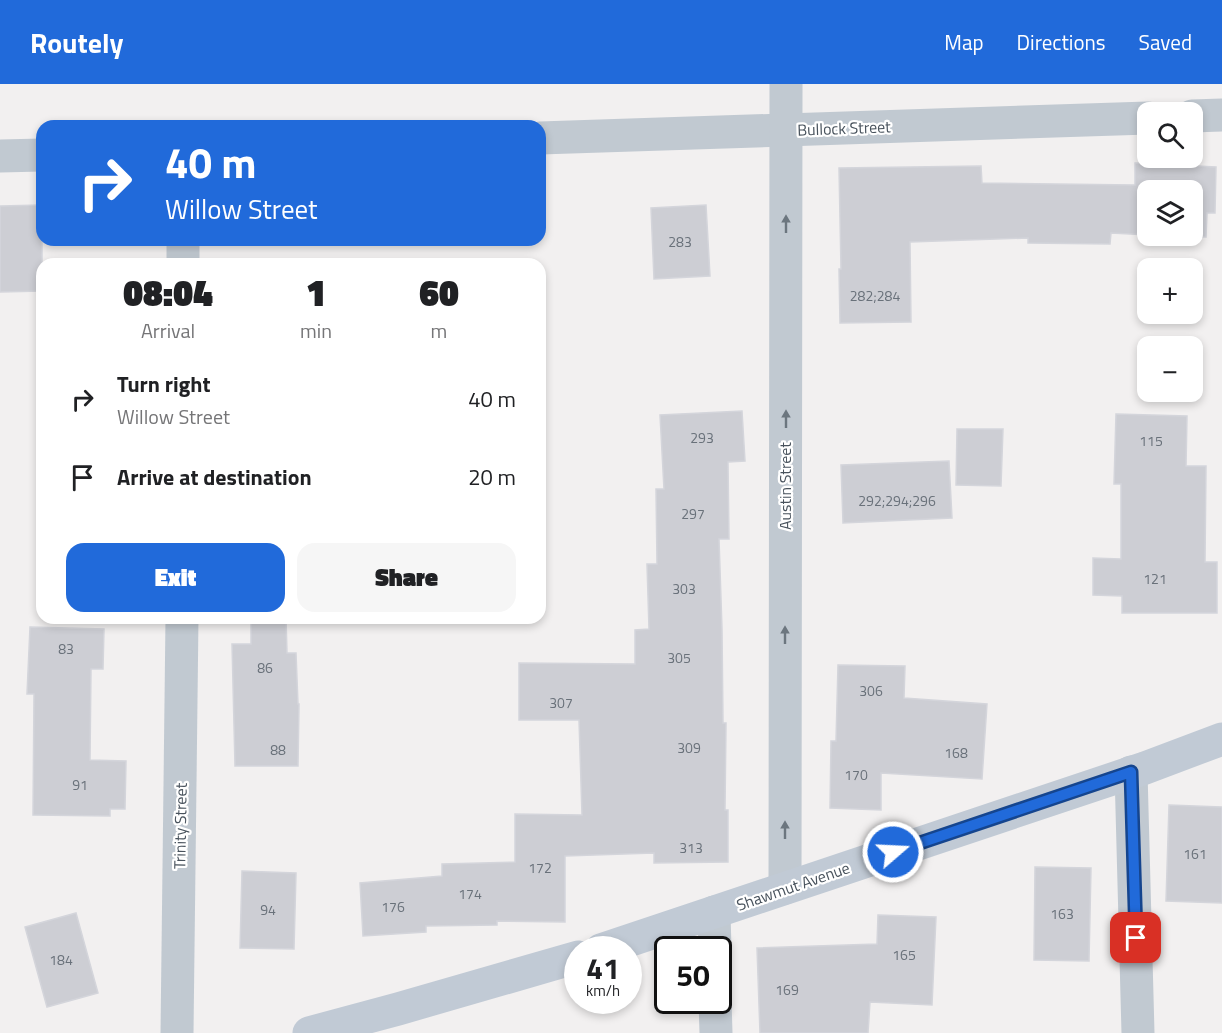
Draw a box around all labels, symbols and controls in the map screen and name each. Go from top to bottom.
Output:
text: Routely [30,21,124,64]
text: Map [944,26,984,58]
text: Directions [1017,26,1106,58]
text: Saved [1139,26,1192,58]
map controls [1137,102,1203,402]
button: search [1137,102,1203,168]
street label: Bullock Street [797,114,892,142]
text: 40 m [165,130,257,194]
icon: right [66,144,144,222]
button: layers [1137,180,1203,246]
text: Willow Street [165,188,318,229]
one-way arrow [781,214,791,233]
house number: 283 [668,231,692,252]
button: + [1137,258,1203,324]
text: 08:04 [123,265,213,320]
text: 1 [306,265,326,320]
text: 60 [419,265,459,320]
house number: 282;284 [850,285,900,306]
text: Arrival [141,315,195,346]
text: min [300,315,332,346]
text: m [431,315,447,346]
button: − [1137,336,1203,402]
text: Turn right [117,367,211,401]
text: 40 m [468,382,516,416]
icon: right [66,383,99,416]
text: Willow Street [117,401,230,432]
one-way arrow [781,409,791,428]
house number: 293 [690,427,714,448]
house number: 115 [1139,430,1163,451]
street label: Austin Street [773,442,797,530]
text: Arrive at destination [117,460,312,494]
text: 20 m [468,460,516,494]
icon: arrive [66,461,99,494]
house number: 292;294;296 [858,490,936,511]
house number: 297 [681,503,705,524]
button: Exit [66,543,285,612]
button: Share [297,543,516,612]
house number: 121 [1143,568,1167,589]
house number: 303 [672,578,696,599]
one-way arrow [780,625,790,644]
house number: 83 [58,638,74,659]
house number: 305 [667,647,691,668]
house number: 86 [257,657,273,678]
house number: 306 [859,680,883,701]
house number: 307 [549,692,573,713]
house number: 309 [677,737,701,758]
house number: 88 [270,739,286,760]
house number: 168 [944,742,968,763]
house number: 170 [844,764,868,785]
house number: 91 [72,774,88,795]
street label: Trinity Street [167,782,193,869]
one-way arrow [780,820,790,839]
position arrow [861,820,925,884]
house number: 313 [679,837,703,858]
house number: 161 [1183,843,1207,864]
street label: Shawmut Avenue [733,855,853,917]
house number: 172 [528,857,552,878]
house number: 174 [458,883,482,904]
house number: 176 [381,896,405,917]
house number: 94 [260,899,276,920]
house number: 163 [1050,903,1074,924]
pin [1110,912,1161,963]
icon: arrive [1119,921,1152,954]
speed limit sign: 50 [654,936,732,1014]
house number: 165 [892,944,916,965]
text: 41 [586,945,620,991]
house number: 184 [49,949,73,970]
text: km/h [586,979,620,1002]
house number: 169 [775,979,799,1000]

